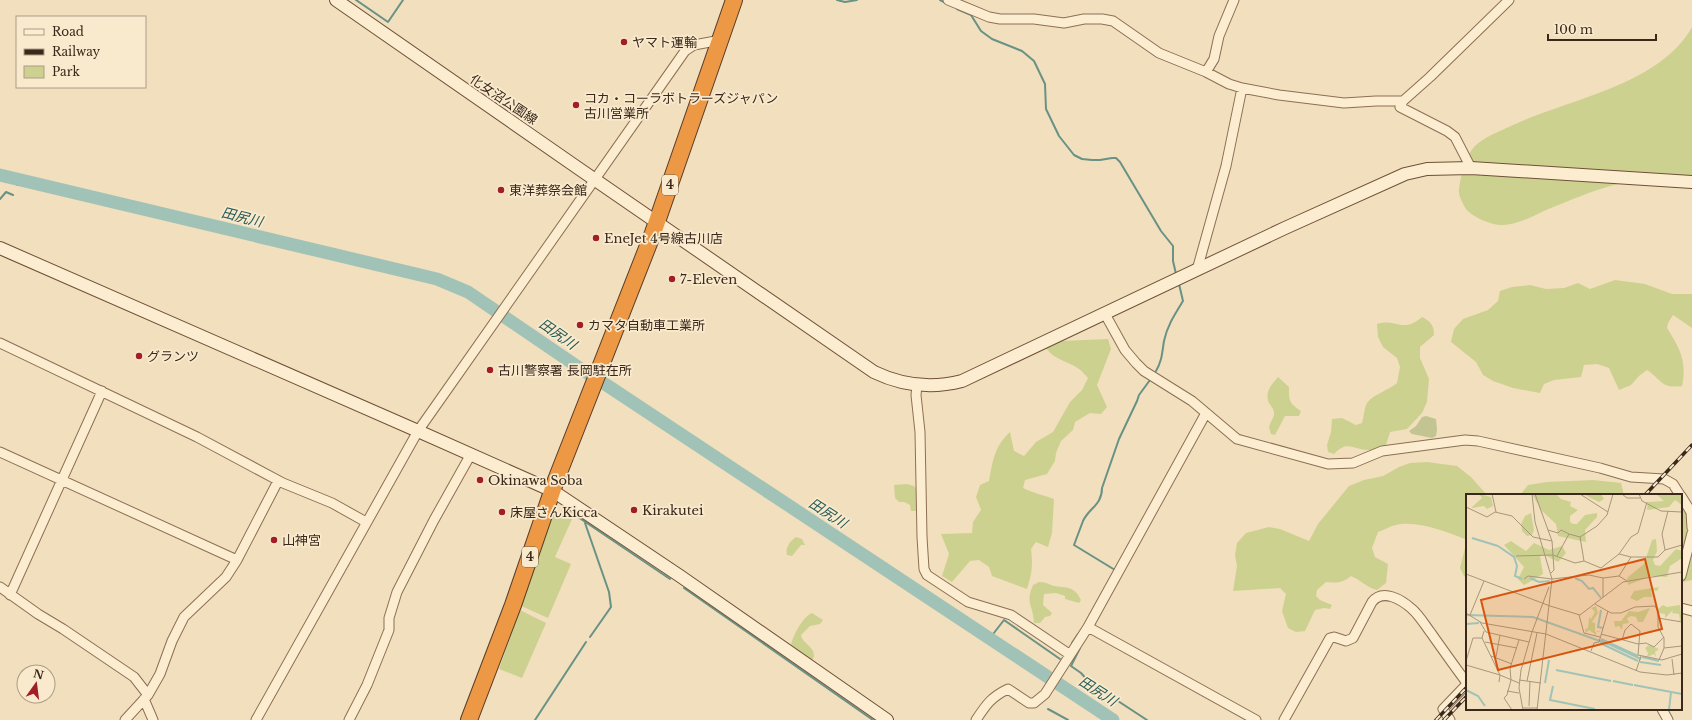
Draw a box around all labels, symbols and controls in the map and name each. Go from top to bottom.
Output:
legend [16,16,146,88]
scale bar [1548,16,1656,42]
text: 100 m [1554,22,1593,37]
text: Road [52,24,84,39]
place label: ヤマト運輸 [632,34,697,51]
marker: ヤマト運輸 [619,37,629,47]
text: Railway [52,44,101,59]
text: Park [52,64,80,79]
street label: 化女沼公園線 [467,71,541,128]
place label: コカ・コーラボトラーズジャパン 古川営業所 [584,90,778,122]
marker: コカ・コーラボトラーズジャパン 古川営業所 [571,100,581,110]
road number: 4 [662,175,678,195]
place label: 東洋葬祭会館 [509,182,587,199]
marker: 東洋葬祭会館 [496,185,506,195]
water label: 田尻川 [219,203,266,231]
place label: EneJet 4号線古川店 [604,230,723,247]
marker: EneJet 4号線古川店 [591,233,601,243]
place label: 7-Eleven [680,271,737,288]
marker: 7-Eleven [667,274,677,284]
water label: 田尻川 [536,315,582,355]
place label: カマタ自動車工業所 [588,317,705,334]
marker: カマタ自動車工業所 [575,320,585,330]
place label: グランツ [147,348,199,365]
marker: グランツ [134,351,144,361]
place label: 古川警察署 長岡駐在所 [498,362,632,379]
marker: 古川警察署 長岡駐在所 [485,365,495,375]
place label: Okinawa Soba [488,472,584,489]
marker: Okinawa Soba [475,475,485,485]
water label: 田尻川 [805,494,852,533]
inset map [1466,494,1682,710]
place label: Kirakutei [642,502,704,519]
place label: 床屋さんKicca [510,504,598,521]
marker: Kirakutei [629,505,639,515]
marker: 床屋さんKicca [497,507,507,517]
place label: 山神宮 [282,532,321,549]
marker: 山神宮 [269,535,279,545]
road number: 4 [522,547,538,567]
north arrow [16,664,56,704]
text: N [32,666,46,682]
water label: 田尻川 [1075,672,1122,711]

